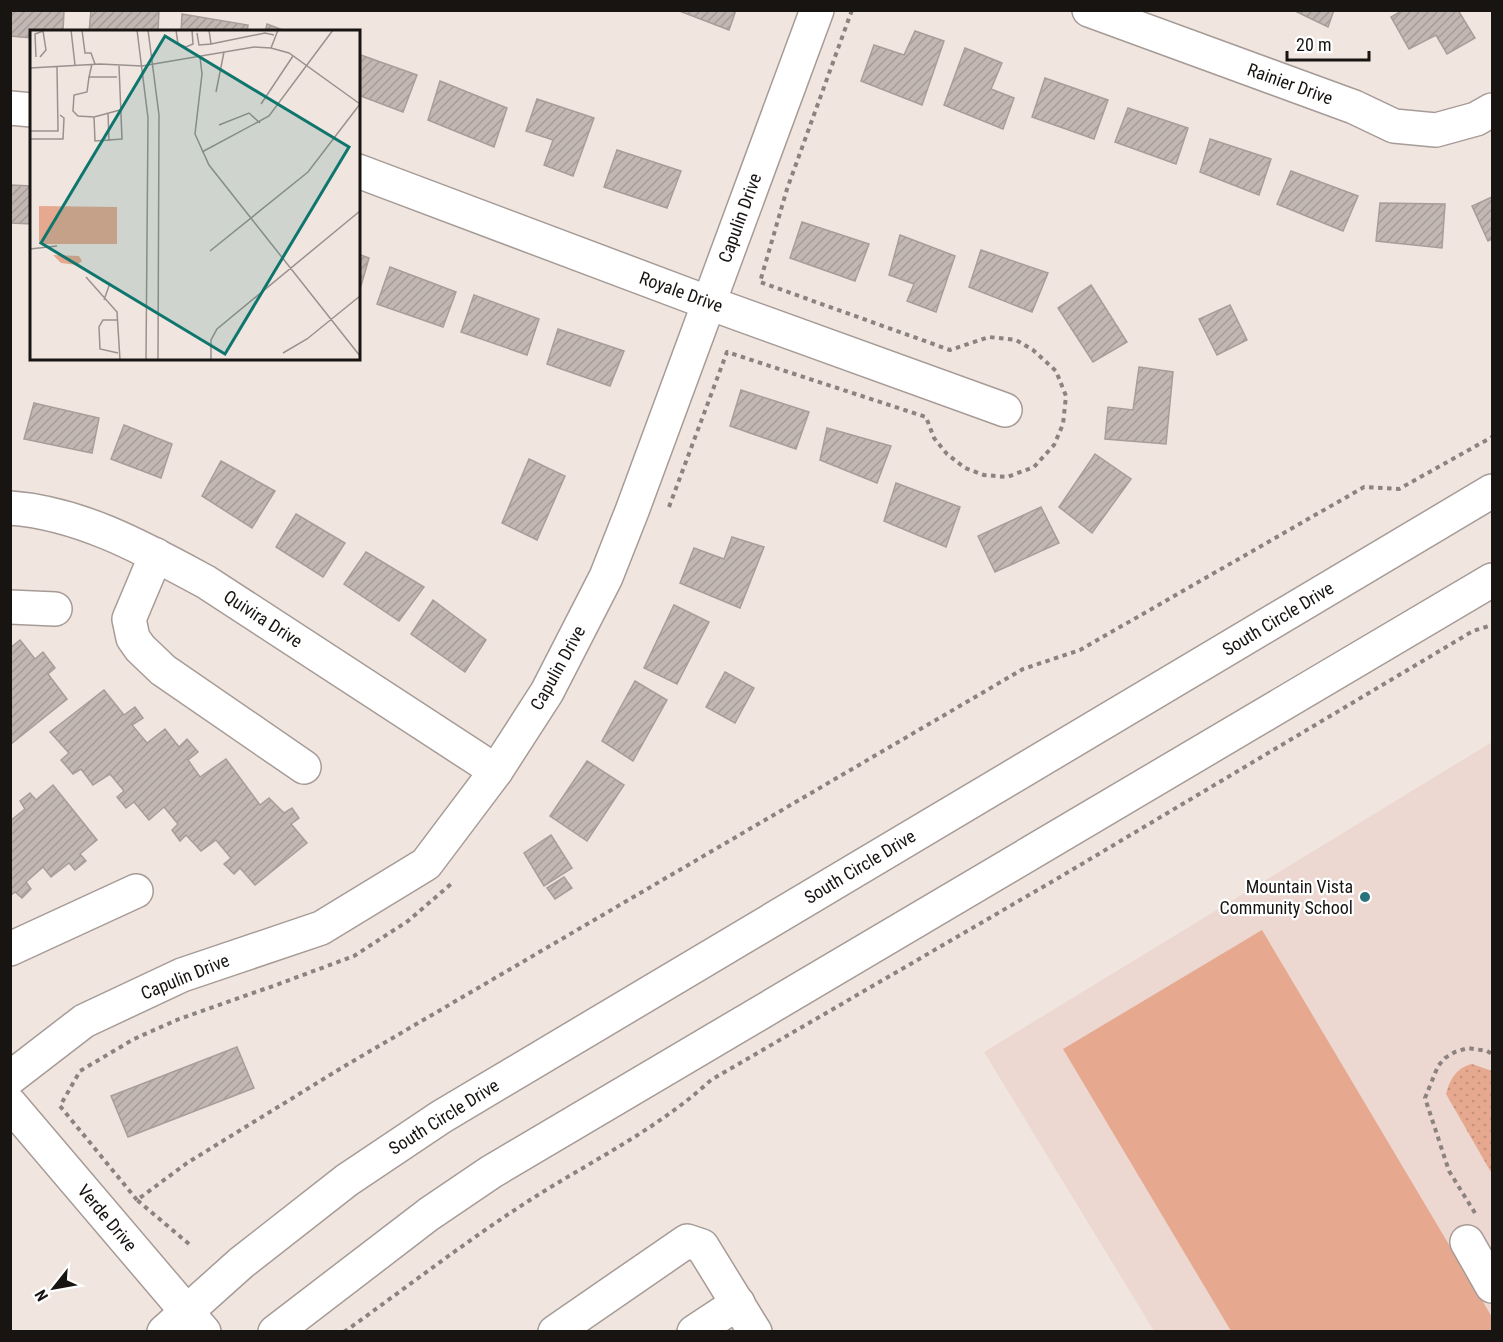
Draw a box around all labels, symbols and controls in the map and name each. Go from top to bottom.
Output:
scale bar [1287,24,1370,62]
inset map [30,30,360,360]
text: 20 m [1296,34,1331,55]
street label: Rainier Drive [1245,58,1336,109]
street label: Capulin Drive [714,170,765,265]
street label: Royale Drive [637,267,726,316]
street label: South Circle Drive [1218,577,1337,660]
street label: Quivira Drive [220,585,306,652]
street label: Capulin Drive [526,622,589,714]
street label: South Circle Drive [800,825,919,908]
place label: Mountain Vista Community School [1220,876,1353,918]
marker: Mountain Vista Community School [1358,890,1372,904]
street label: Capulin Drive [138,949,232,1004]
street label: South Circle Drive [385,1074,503,1159]
street label: Verde Drive [73,1180,141,1255]
north arrow [24,1258,84,1318]
text: N [31,1286,52,1305]

